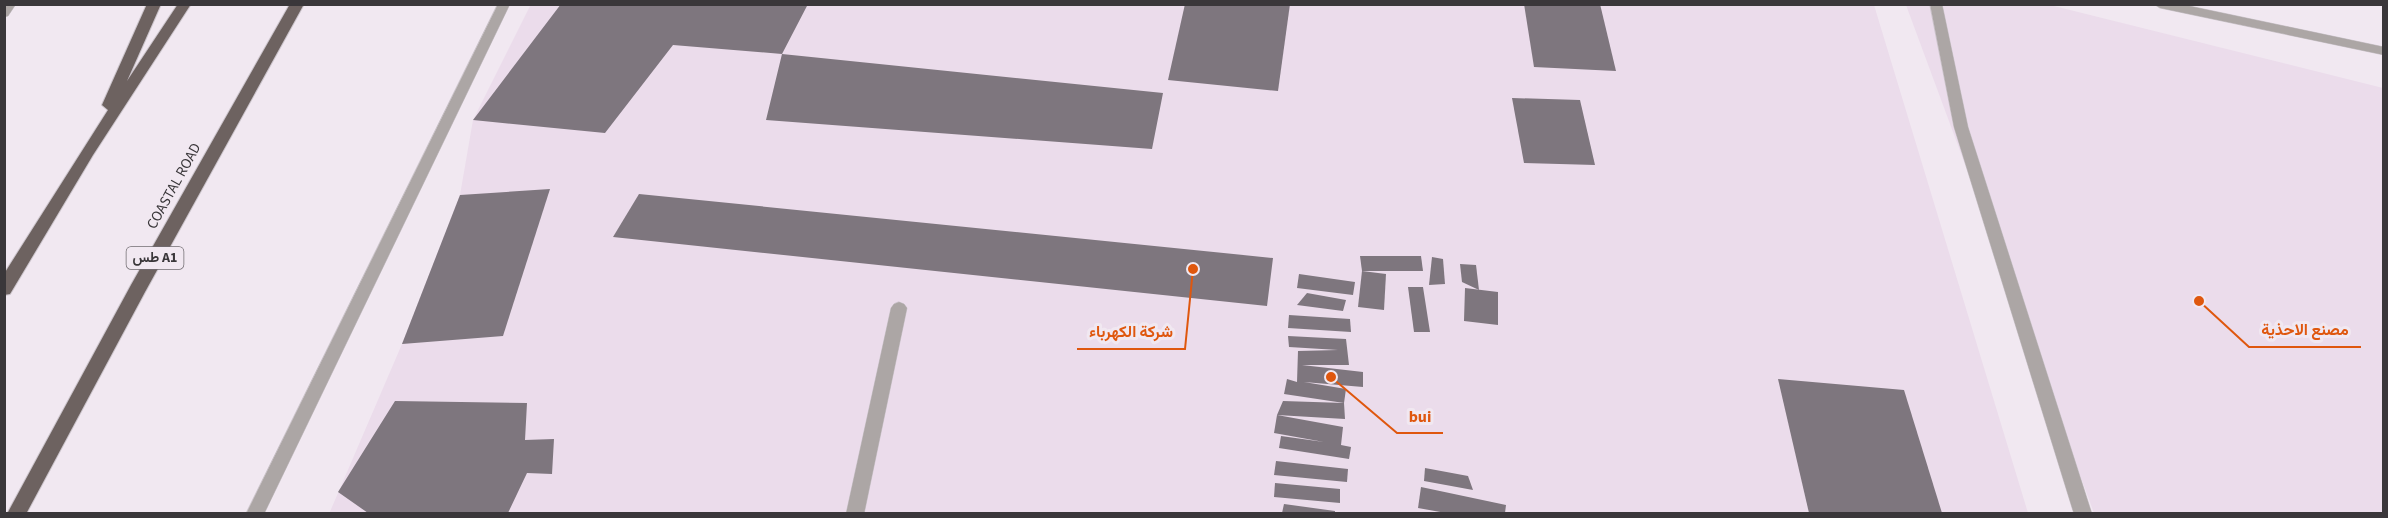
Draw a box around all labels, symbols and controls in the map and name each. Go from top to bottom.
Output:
street label: COASTAL ROAD [142,139,206,233]
road number: طس A1 [126,247,184,269]
callout: مصنع الاحذية [2249,313,2361,347]
callout: شركة الكهرباء [1077,315,1185,349]
text: مصنع الاحذية [2261,319,2349,341]
text: شركة الكهرباء [1089,321,1173,343]
callout: bui [1397,399,1443,433]
text: bui [1409,406,1431,428]

